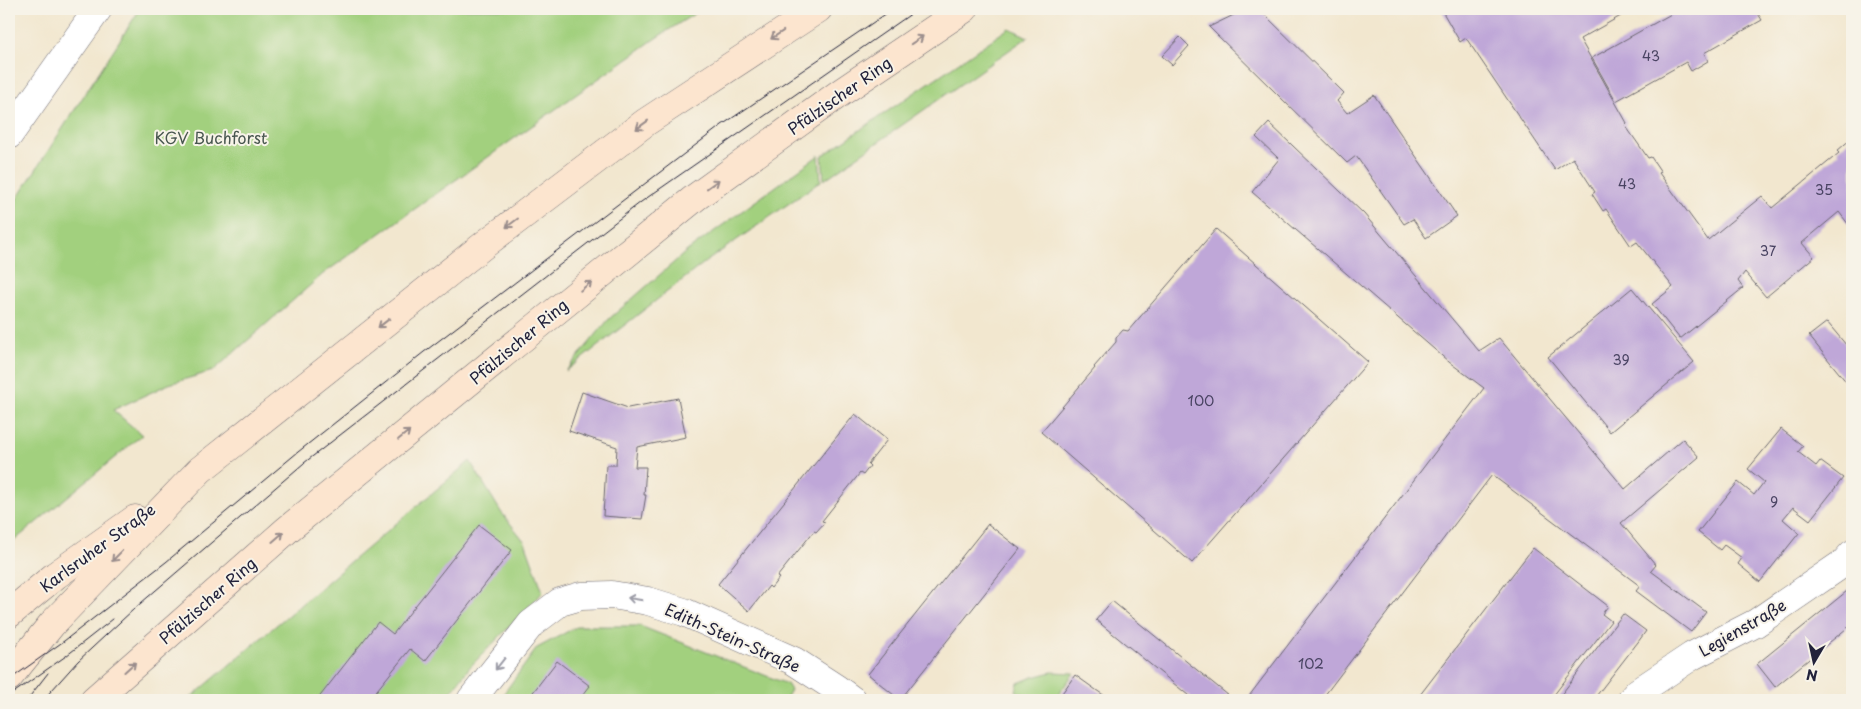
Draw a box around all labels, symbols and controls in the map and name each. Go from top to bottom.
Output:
one-way arrow [771,31,785,41]
one-way arrow [910,35,924,45]
house number: 43 [1642,45,1660,66]
street label: Pfälzischer Ring [782,50,896,140]
one-way arrow [635,120,649,130]
park label: KGV Buchforst [155,125,268,149]
house number: 43 [1618,173,1636,194]
one-way arrow [706,179,719,190]
house number: 35 [1815,179,1833,200]
one-way arrow [505,218,519,228]
house number: 37 [1760,240,1777,261]
one-way arrow [579,280,592,291]
street label: Pfälzischer Ring [464,293,572,389]
one-way arrow [377,318,391,328]
house number: 39 [1612,349,1630,370]
house number: 100 [1188,390,1214,411]
one-way arrow [397,429,410,440]
house number: 9 [1770,491,1778,512]
street label: Karlsruher Straße [34,497,160,597]
one-way arrow [272,532,285,543]
one-way arrow [111,549,123,562]
street label: Pfälzischer Ring [153,551,261,649]
street label: Legienstraße [1694,592,1790,662]
one-way arrow [627,594,643,604]
street label: Edith-Stein-Straße [662,596,804,678]
north arrow [1788,636,1838,686]
house number: 102 [1298,653,1324,674]
one-way arrow [494,657,505,670]
one-way arrow [123,662,136,673]
text: N [1805,664,1819,687]

